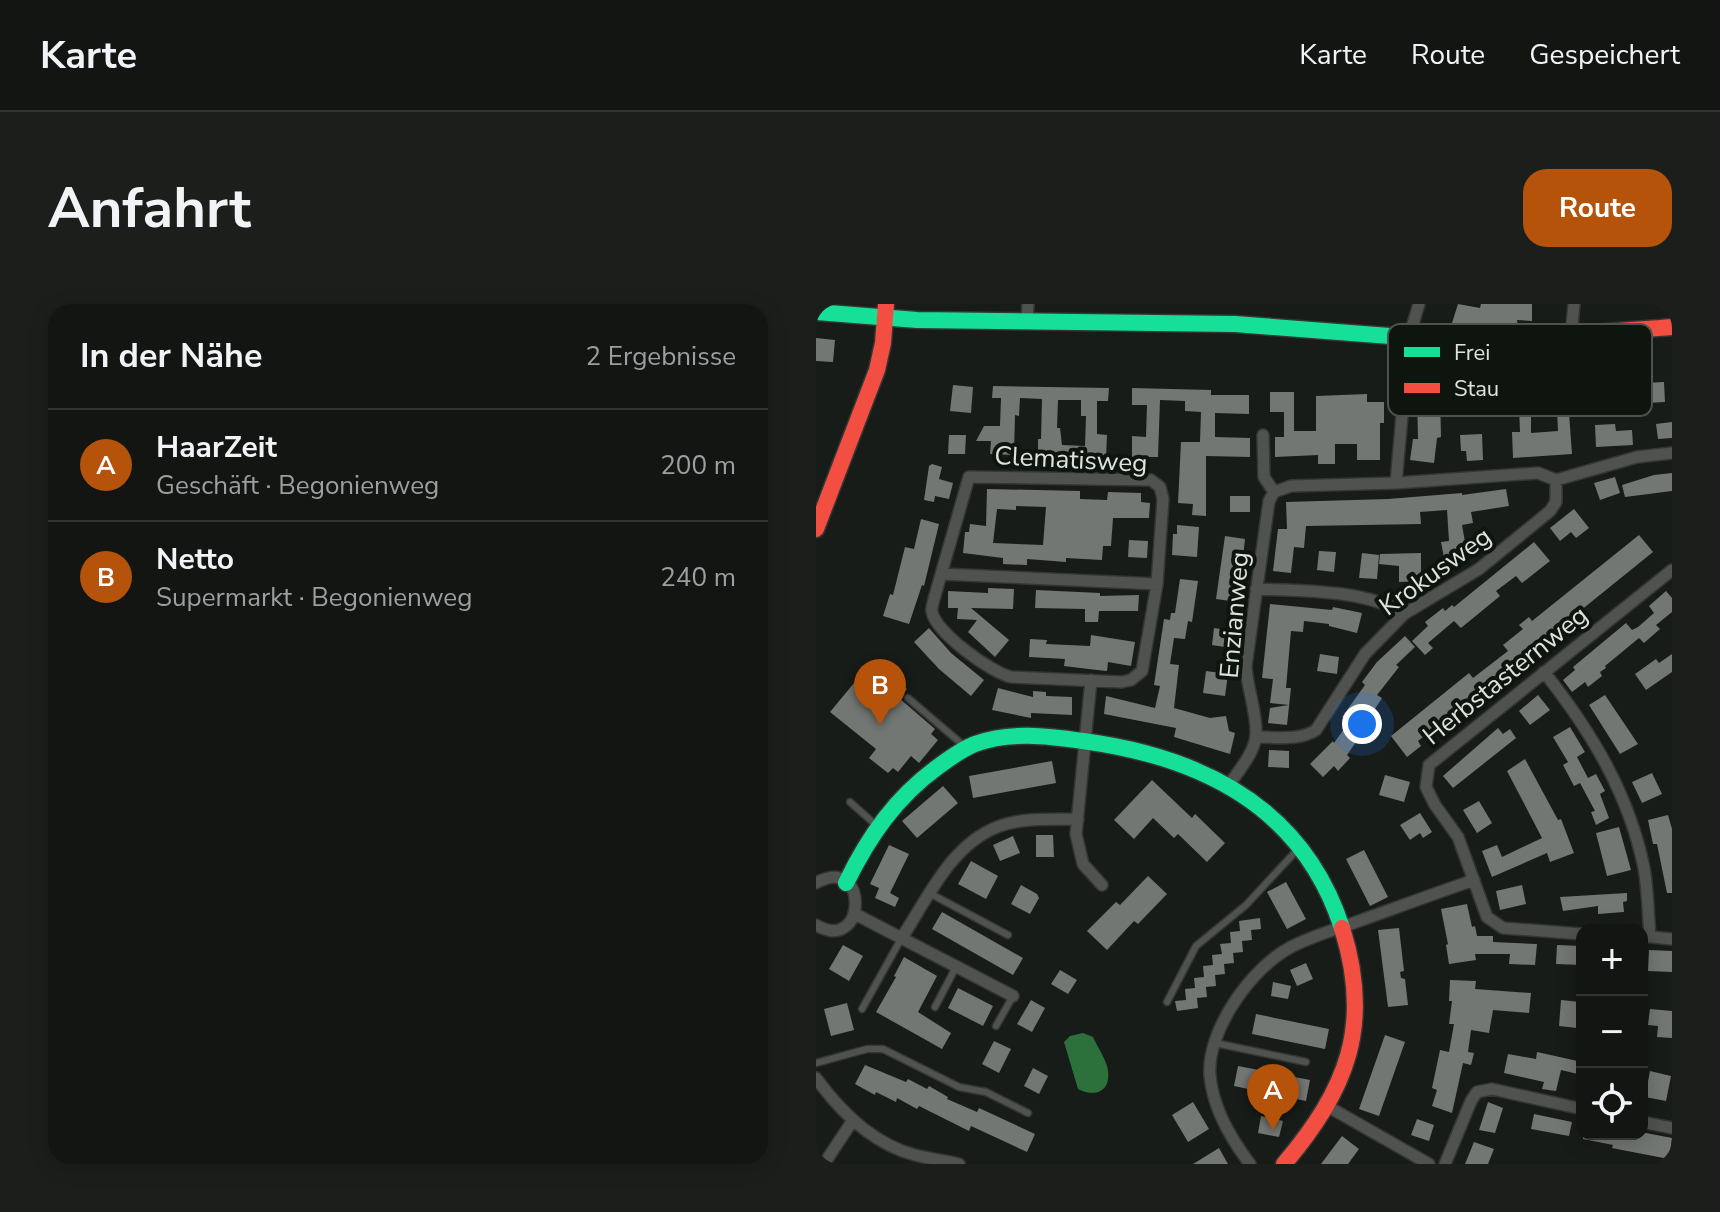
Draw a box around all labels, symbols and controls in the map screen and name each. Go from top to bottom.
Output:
text: Karte [40,30,137,81]
text: Karte [1299,36,1367,74]
text: Route [1411,36,1485,74]
text: Gespeichert [1529,36,1680,74]
button: Route [1523,169,1672,247]
text: Anfahrt [48,170,251,247]
legend [1388,324,1652,416]
text: In der Nähe [80,333,262,379]
text: Frei [1454,338,1490,368]
text: 2 Ergebnisse [586,339,736,374]
text: Stau [1454,374,1499,404]
text: HaarZeit [156,427,277,468]
street label: Clematisweg [994,438,1148,481]
text: A [96,448,116,483]
text: 200 m [660,448,736,483]
text: Geschäft · Begonienweg [156,468,439,503]
street label: Krokusweg [1372,519,1498,624]
text: Netto [156,539,234,580]
street label: Enzianweg [1212,550,1257,680]
text: B [97,560,115,595]
text: 240 m [660,560,736,595]
text: Supermarkt · Begonienweg [156,580,472,615]
street label: Herbstasternweg [1415,598,1595,753]
pin: B [854,659,906,725]
your location [1342,704,1382,744]
map controls [1576,924,1648,1140]
button: + [1576,924,1648,996]
button: − [1576,996,1648,1068]
pin: A [1247,1064,1299,1130]
button: locate [1576,1068,1648,1140]

